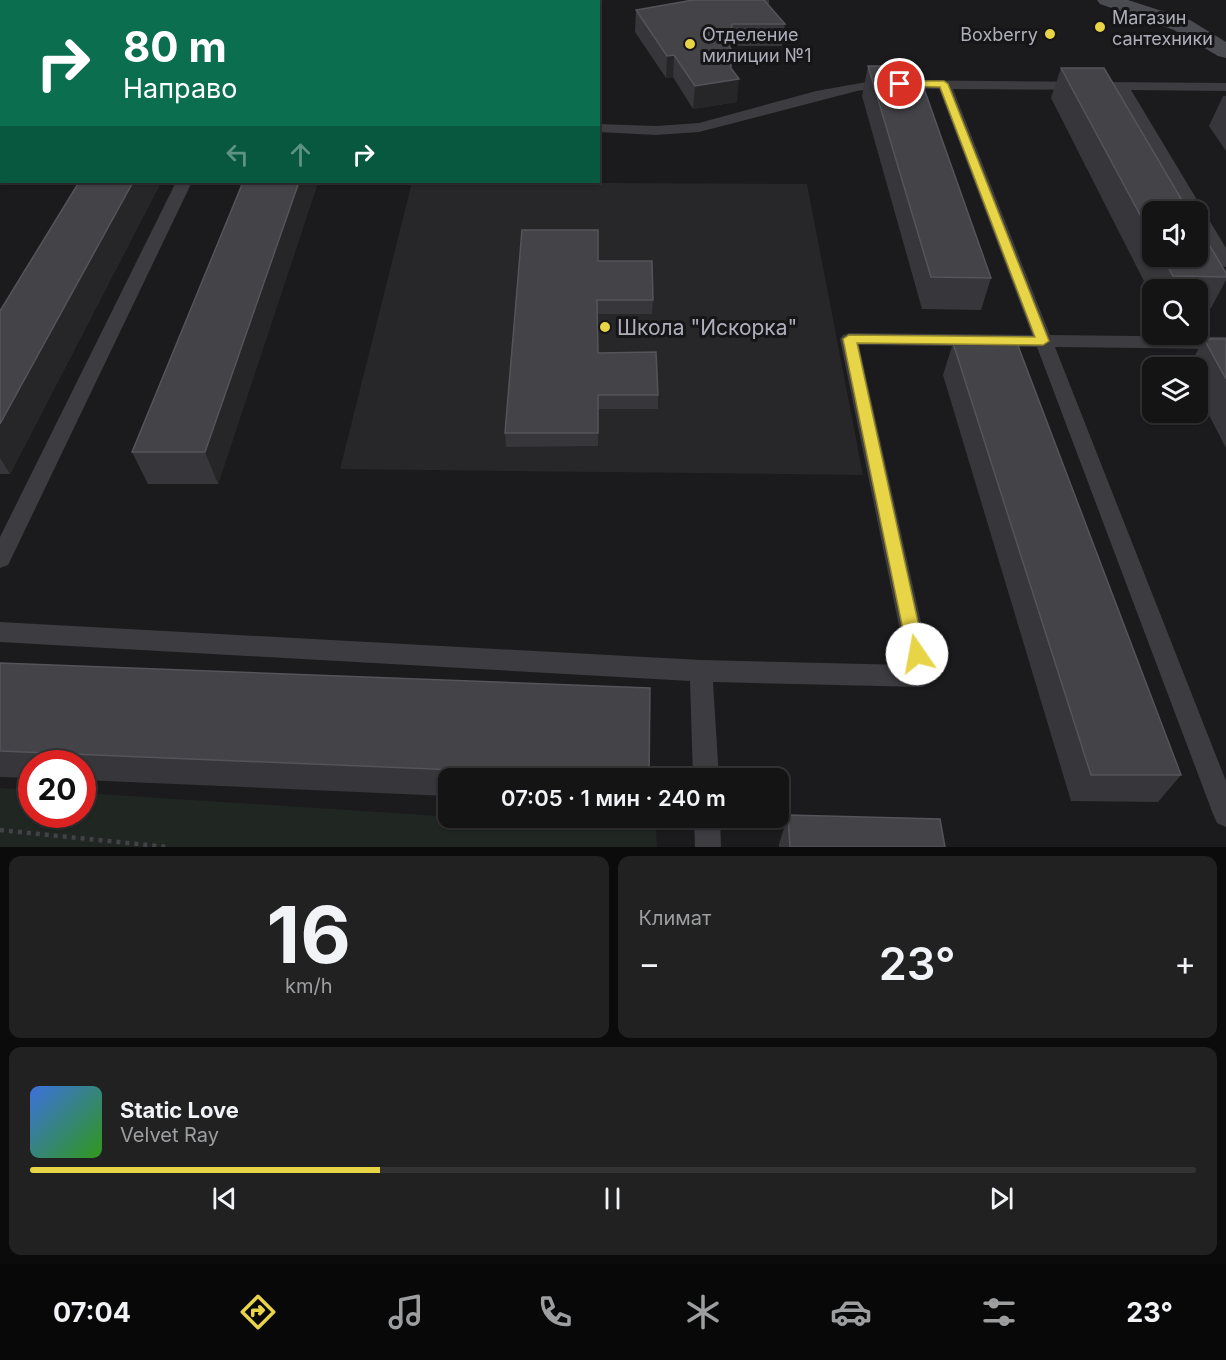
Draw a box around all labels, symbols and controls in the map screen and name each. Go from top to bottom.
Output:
place label: Магазин сантехники [1112,7,1213,49]
marker: Магазин сантехники [1093,20,1107,34]
text: 80 m [123,21,227,72]
icon: right [24,24,102,102]
place label: Отделение милиции №1 [702,24,812,66]
place label: Boxberry [960,24,1038,45]
marker: Boxberry [1043,27,1057,41]
marker: Отделение милиции №1 [683,37,697,51]
pin [874,58,925,109]
icon: arrive [883,67,916,100]
text: Направо [123,72,238,105]
icon: left [221,138,254,171]
icon: ahead [284,138,317,171]
icon: right [347,138,380,171]
map controls [1142,201,1208,423]
button: sound [1142,201,1208,267]
button: search [1142,279,1208,345]
place label: Школа "Искорка" [617,315,797,340]
marker: Школа "Искорка" [598,320,612,334]
button: layers [1142,357,1208,423]
position arrow [885,622,949,686]
speed limit sign: 20 [18,750,96,828]
text: 07:05 · 1 мин · 240 m [501,785,726,811]
text: 16 [267,887,351,982]
text: Климат [639,906,711,930]
text: 23° [879,936,956,991]
text: − [639,943,660,983]
text: + [1174,943,1196,983]
text: km/h [285,974,333,998]
text: Static Love [120,1097,239,1123]
text: Velvet Ray [120,1123,219,1147]
icon: previous [208,1182,241,1215]
icon: pause [596,1182,629,1215]
icon: next [985,1182,1018,1215]
icon: directions [237,1291,279,1333]
icon: music [385,1291,427,1333]
icon: phone [534,1291,576,1333]
icon: climate [682,1291,724,1333]
icon: car [830,1291,872,1333]
icon: filters [978,1291,1020,1333]
text: 07:04 [53,1296,131,1329]
text: 23° [1126,1296,1173,1329]

